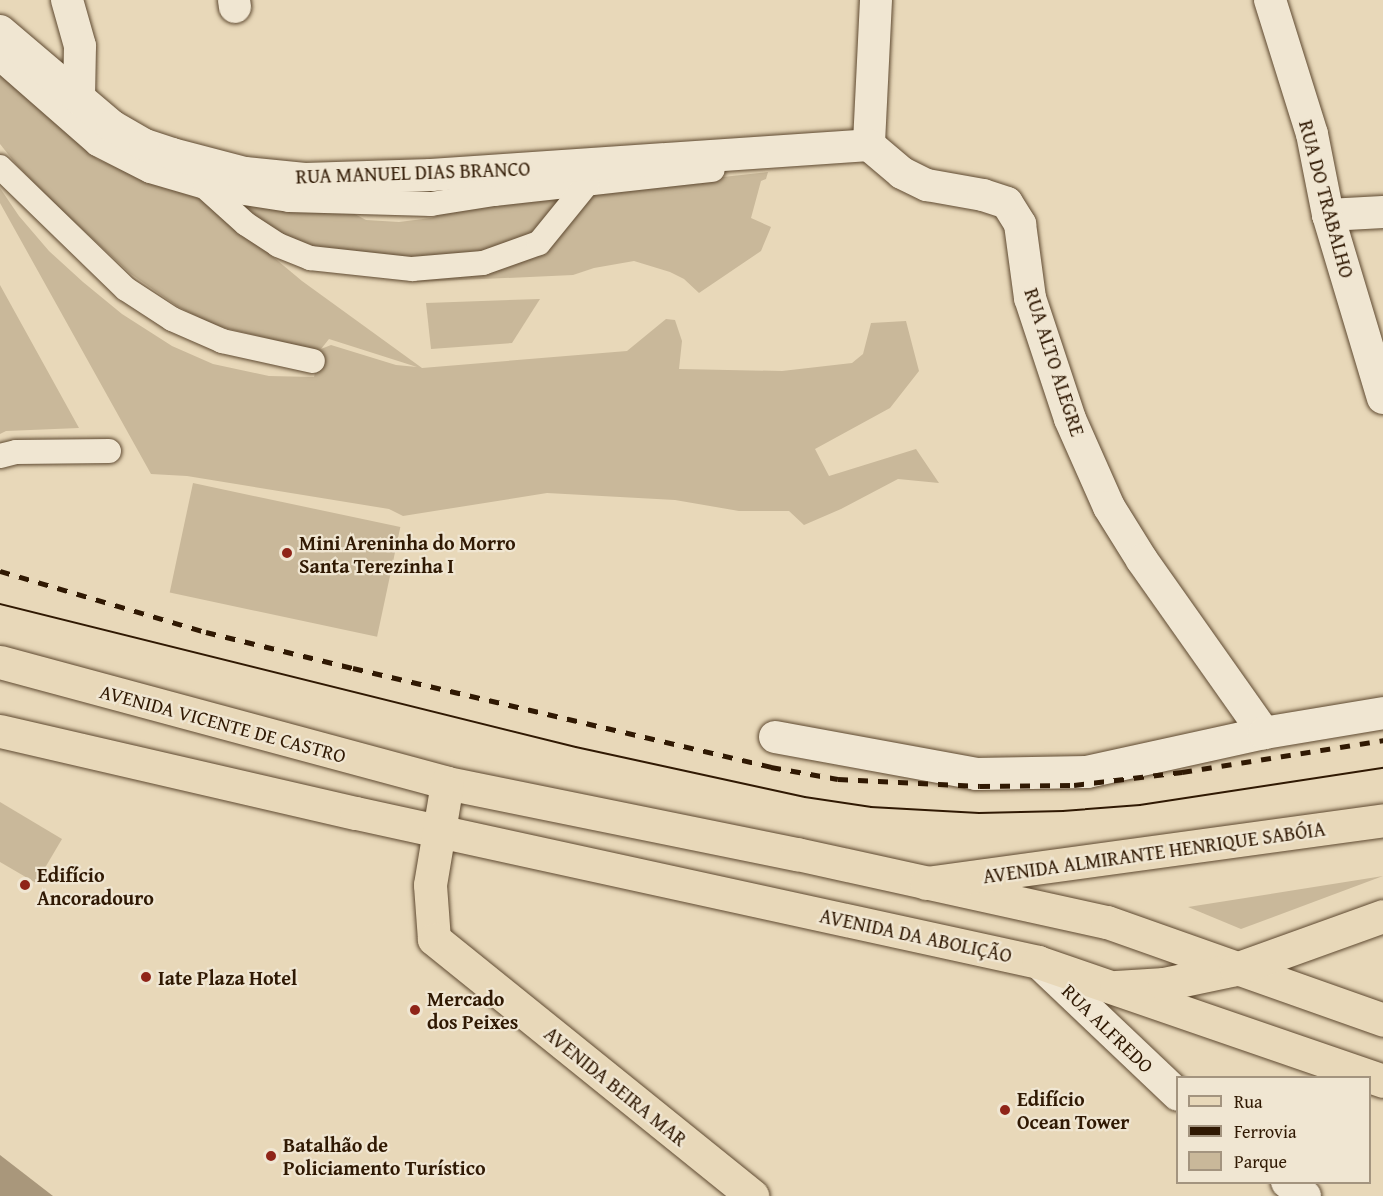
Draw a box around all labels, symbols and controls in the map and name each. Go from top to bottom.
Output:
street label: RUA DO TRABALHO [1294,117,1360,281]
street label: RUA MANUEL DIAS BRANCO [295,156,531,188]
street label: RUA ALTO ALEGRE [1020,285,1090,439]
place label: Mini Areninha do Morro Santa Terezinha I [299,530,516,577]
marker: Mini Areninha do Morro Santa Terezinha I [280,546,294,560]
street label: AVENIDA VICENTE DE CASTRO [97,679,349,767]
street label: AVENIDA ALMIRANTE HENRIQUE SABÓIA [981,816,1327,888]
place label: Edifício Ancoradouro [37,862,154,909]
marker: Edifício Ancoradouro [18,878,32,892]
street label: AVENIDA DA ABOLIÇÃO [818,903,1014,967]
place label: Iate Plaza Hotel [158,965,297,989]
marker: Iate Plaza Hotel [139,970,153,984]
street label: RUA ALFREDO [1057,978,1159,1078]
place label: Mercado dos Peixes [427,987,518,1034]
marker: Mercado dos Peixes [408,1003,422,1017]
street label: AVENIDA BEIRA MAR [540,1021,692,1151]
legend [1176,1076,1371,1184]
place label: Edifício Ocean Tower [1017,1086,1130,1133]
text: Rua [1234,1088,1263,1115]
marker: Edifício Ocean Tower [998,1103,1012,1117]
text: Ferrovia [1234,1118,1296,1145]
place label: Batalhão de Policiamento Turístico [283,1132,486,1179]
text: Parque [1234,1148,1287,1175]
marker: Batalhão de Policiamento Turístico [264,1149,278,1163]

